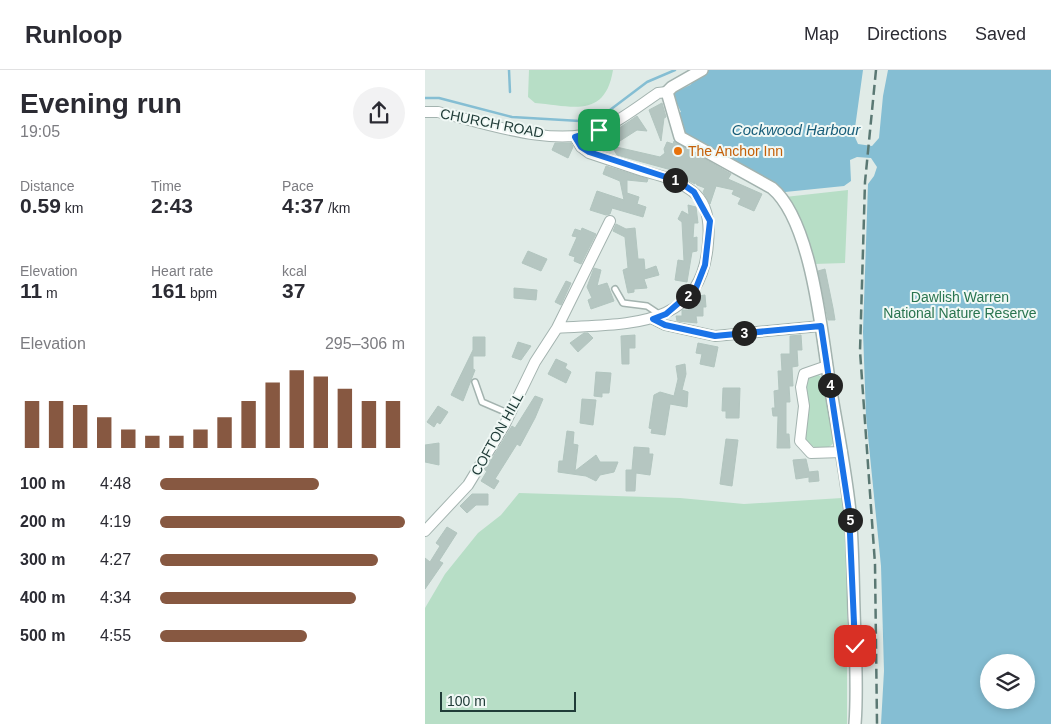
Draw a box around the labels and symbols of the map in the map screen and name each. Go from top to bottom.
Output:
street label: CHURCH ROAD [439,105,545,141]
pin [578,109,620,151]
water label: Cockwood Harbour [732,121,861,138]
place label: The Anchor Inn [688,143,783,159]
marker: The Anchor Inn [672,145,684,157]
pin: 1 [663,168,687,192]
pin: 2 [675,284,701,308]
park label: Dawlish Warren National Nature Reserve [883,289,1037,321]
pin: 3 [731,320,757,346]
pin: 4 [817,372,843,398]
street label: COFTON HILL [468,390,526,478]
pin: 5 [837,508,863,532]
pin [834,625,876,667]
scale bar [440,689,576,712]

